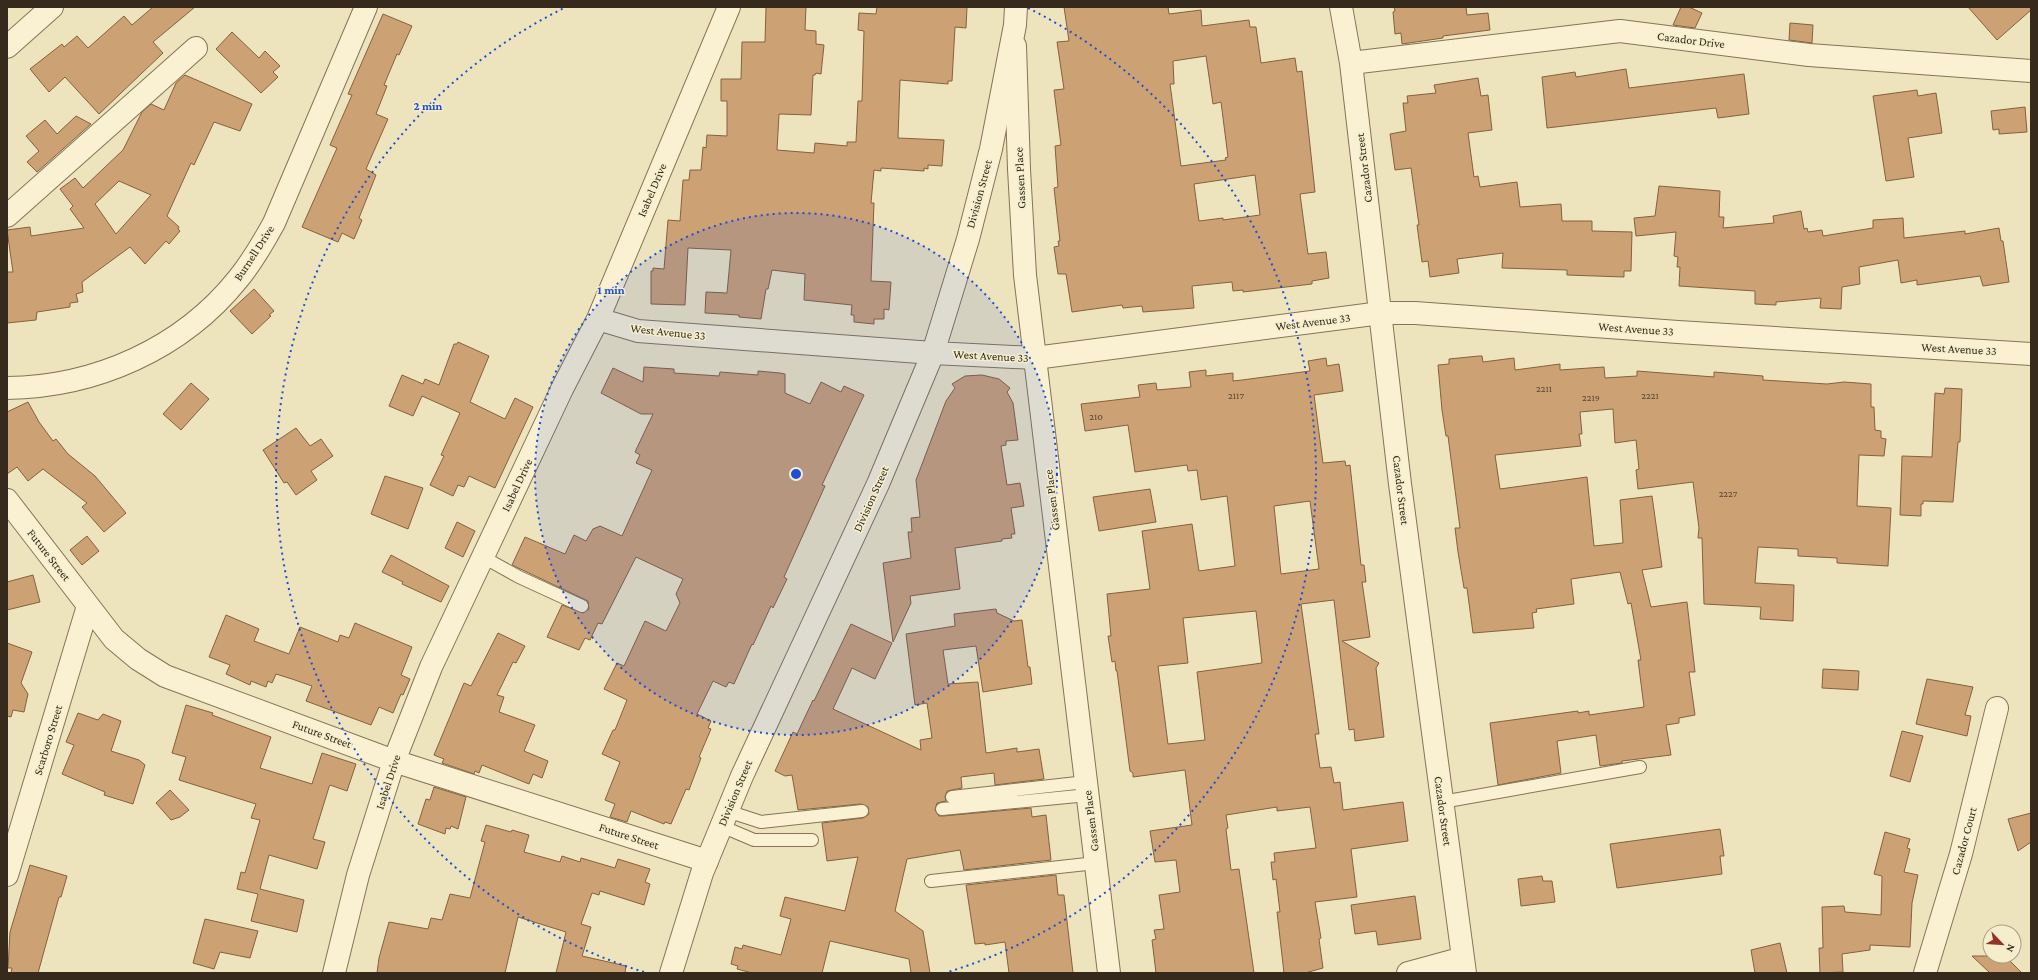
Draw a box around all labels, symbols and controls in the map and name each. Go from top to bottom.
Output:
street label: Cazador Drive [1656,29,1726,51]
text: 2 min [414,99,443,113]
street label: Cazador Street [1353,131,1375,204]
street label: Gassen Place [1011,147,1029,209]
street label: Division Street [963,157,995,230]
street label: Isabel Drive [634,161,670,219]
street label: Burnell Drive [231,223,277,283]
text: 1 min [597,283,625,297]
street label: West Avenue 33 [1275,310,1352,334]
street label: West Avenue 33 [1598,319,1675,339]
street label: West Avenue 33 [630,321,707,343]
street label: West Avenue 33 [1921,340,1997,358]
street label: West Avenue 33 [953,347,1029,365]
house number: 2211 [1536,383,1552,394]
house number: 2117 [1228,390,1244,401]
house number: 2221 [1641,390,1659,401]
house number: 2219 [1582,392,1600,403]
house number: 210 [1089,411,1103,422]
street label: Cazador Street [1390,454,1412,527]
street label: Isabel Drive [499,456,535,514]
street label: Division Street [850,463,892,534]
centre of rings [789,467,803,481]
street label: Gassen Place [1041,469,1063,531]
house number: 2227 [1719,488,1738,499]
street label: Future Street [24,526,74,585]
street label: Scarboro Street [31,702,66,777]
street label: Future Street [290,717,355,752]
street label: Isabel Drive [373,753,403,811]
street label: Division Street [715,757,756,828]
street label: Cazador Street [1431,775,1455,848]
street label: Gassen Place [1080,790,1102,852]
street label: Cazador Court [1948,805,1980,876]
street label: Future Street [597,820,662,853]
north arrow [1982,924,2022,964]
text: N [2004,942,2018,955]

